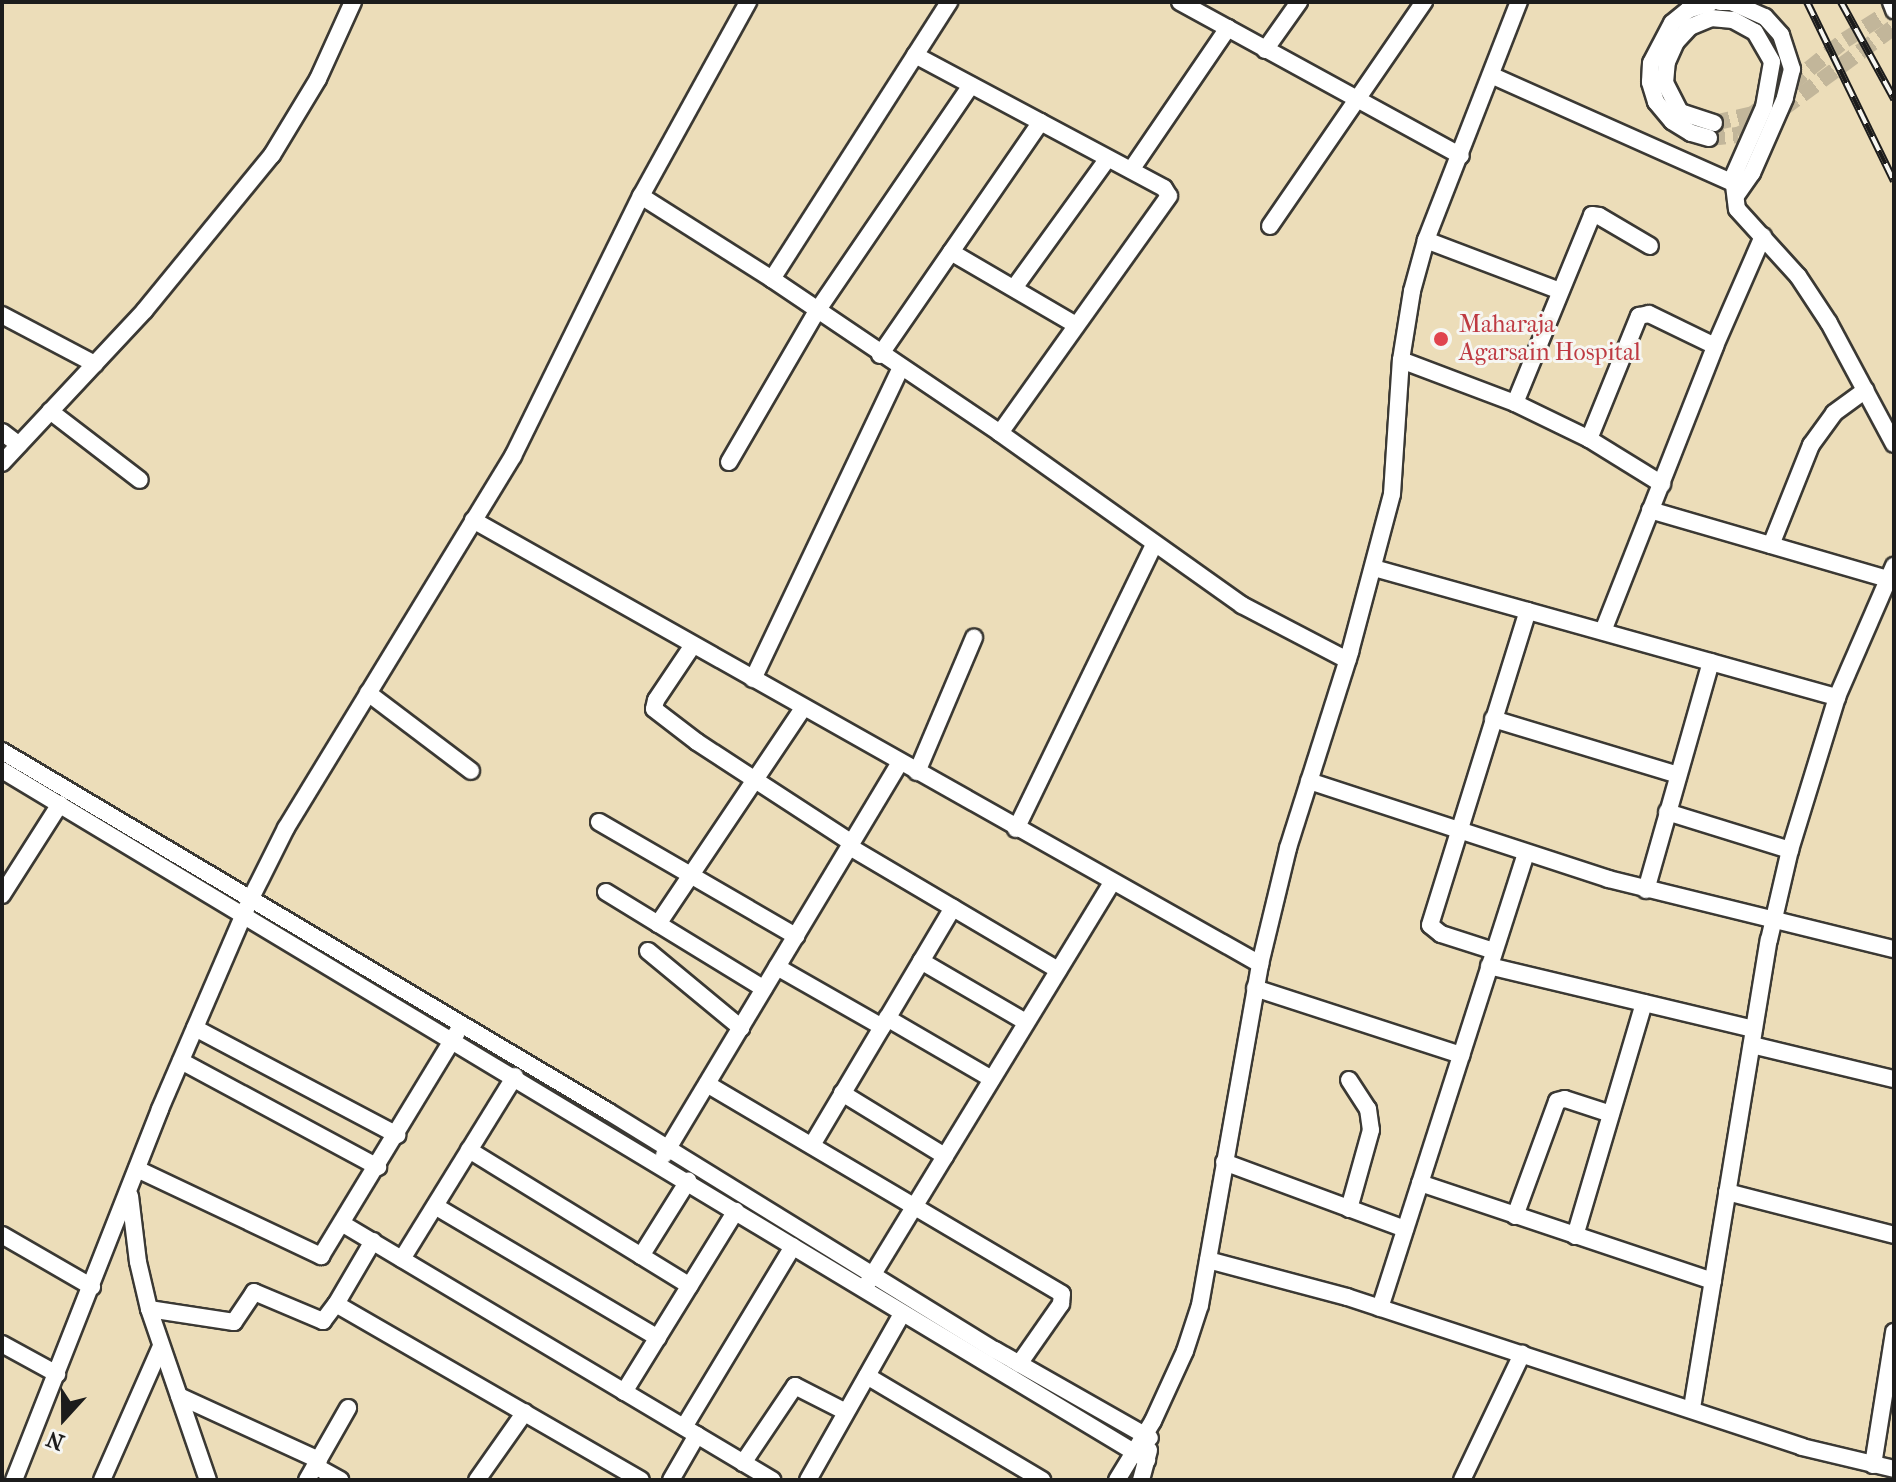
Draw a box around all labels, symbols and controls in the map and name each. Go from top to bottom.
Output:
place label: Maharaja Agarsain Hospital [1459,311,1641,367]
marker: Maharaja Agarsain Hospital [1430,328,1452,350]
north arrow [24,1378,104,1458]
text: N [43,1425,68,1456]

